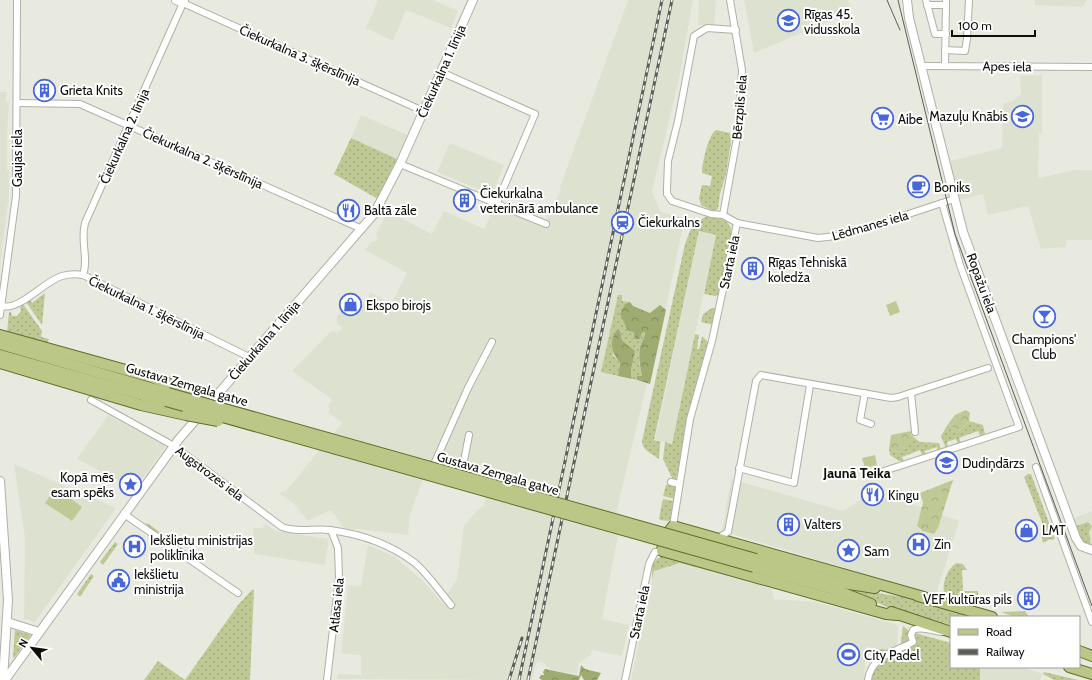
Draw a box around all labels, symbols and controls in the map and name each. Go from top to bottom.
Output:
place label: Rīgas 45. vidusskola [804,6,861,37]
school or university icon: Rīgas 45. vidusskola [775,8,801,34]
scale bar [952,12,1035,38]
text: 100 m [958,18,992,33]
street label: Čiekurkalna 3. šķērslīnija [237,20,364,90]
street label: Čiekurkalna 1. līnija [412,21,470,121]
street label: Apes iela [982,58,1032,74]
street label: Bērzpils iela [728,73,750,140]
building icon: Grieta Knits [31,77,57,103]
place label: Grieta Knits [60,82,123,98]
street label: Čiekurkalna 2. līnija [95,85,153,187]
school or university icon: Mazuļu Knābis [1010,103,1036,129]
supermarket icon: Aibe [870,106,896,132]
place label: Mazuļu Knābis [929,108,1009,125]
place label: Aibe [898,111,923,127]
street label: Čiekurkalna 2. šķērslīnija [140,123,267,193]
street label: Gaujas iela [9,128,26,187]
cafe icon: Boniks [905,174,931,200]
place label: Boniks [934,179,971,195]
place label: Čiekurkalna veterinārā ambulance [480,184,599,216]
building icon: Čiekurkalna veterinārā ambulance [451,187,477,213]
restaurant icon: Baltā zāle [336,197,362,223]
place label: Baltā zāle [364,202,417,218]
street label: Lēdmanes iela [830,206,911,244]
station icon: Čiekurkalns [609,209,635,235]
place label: Čiekurkalns [638,213,700,230]
street label: Starta iela [716,233,743,290]
street label: Ropažu iela [964,251,1001,316]
place label: Rīgas Tehniskā koledža [768,254,847,285]
building icon: Rīgas Tehniskā koledža [740,256,766,282]
street label: Čiekurkalna 1. šķērslīnija [86,271,209,343]
shop icon: Ekspo birojs [338,292,364,318]
street label: Čiekurkalna 1. līnija [224,296,304,384]
place label: Ekspo birojs [366,297,432,314]
bar icon: Champions' Club [1031,304,1057,330]
place label: Champions' Club [1012,331,1076,362]
street label: Gustava Zemgala gatve [124,359,250,409]
street label: Augstrozes iela [173,442,248,504]
street label: Gustava Zemgala gatve [435,448,561,498]
school or university icon: Dudiņdārzs [933,450,959,476]
place label: Dudiņdārzs [962,455,1025,472]
district label: Jaunā Teika [822,464,891,482]
place label: Kopā mēs esam spēks [51,469,115,500]
place icon: Kopā mēs esam spēks [117,471,143,497]
restaurant icon: Kingu [860,482,886,508]
place label: Kingu [888,487,919,503]
building icon: Valters [775,511,801,537]
place label: Valters [804,516,842,532]
shop icon: LMT [1013,517,1039,543]
place label: LMT [1042,522,1066,538]
hospital icon: Zin [906,531,932,557]
place label: Iekšlietu ministrijas poliklīnika [150,532,253,563]
hospital icon: Iekšlietu ministrijas poliklīnika [121,534,147,560]
place label: Zin [934,536,951,552]
place icon: Sam [835,538,861,564]
place label: Sam [864,543,889,559]
place label: Iekšlietu ministrija [134,566,185,598]
public building icon: Iekšlietu ministrija [106,568,132,594]
street label: Atlasa iela [325,576,347,633]
street label: Starta iela [626,583,653,640]
building icon: VEF kultūras pils [1015,586,1041,612]
place label: VEF kultūras pils [923,591,1013,607]
legend [950,616,1080,668]
text: Road [986,624,1012,639]
north arrow [12,628,52,668]
text: N [15,636,31,650]
sports icon: City Padel [836,642,862,668]
text: Railway [986,644,1024,659]
place label: City Padel [864,647,919,663]

